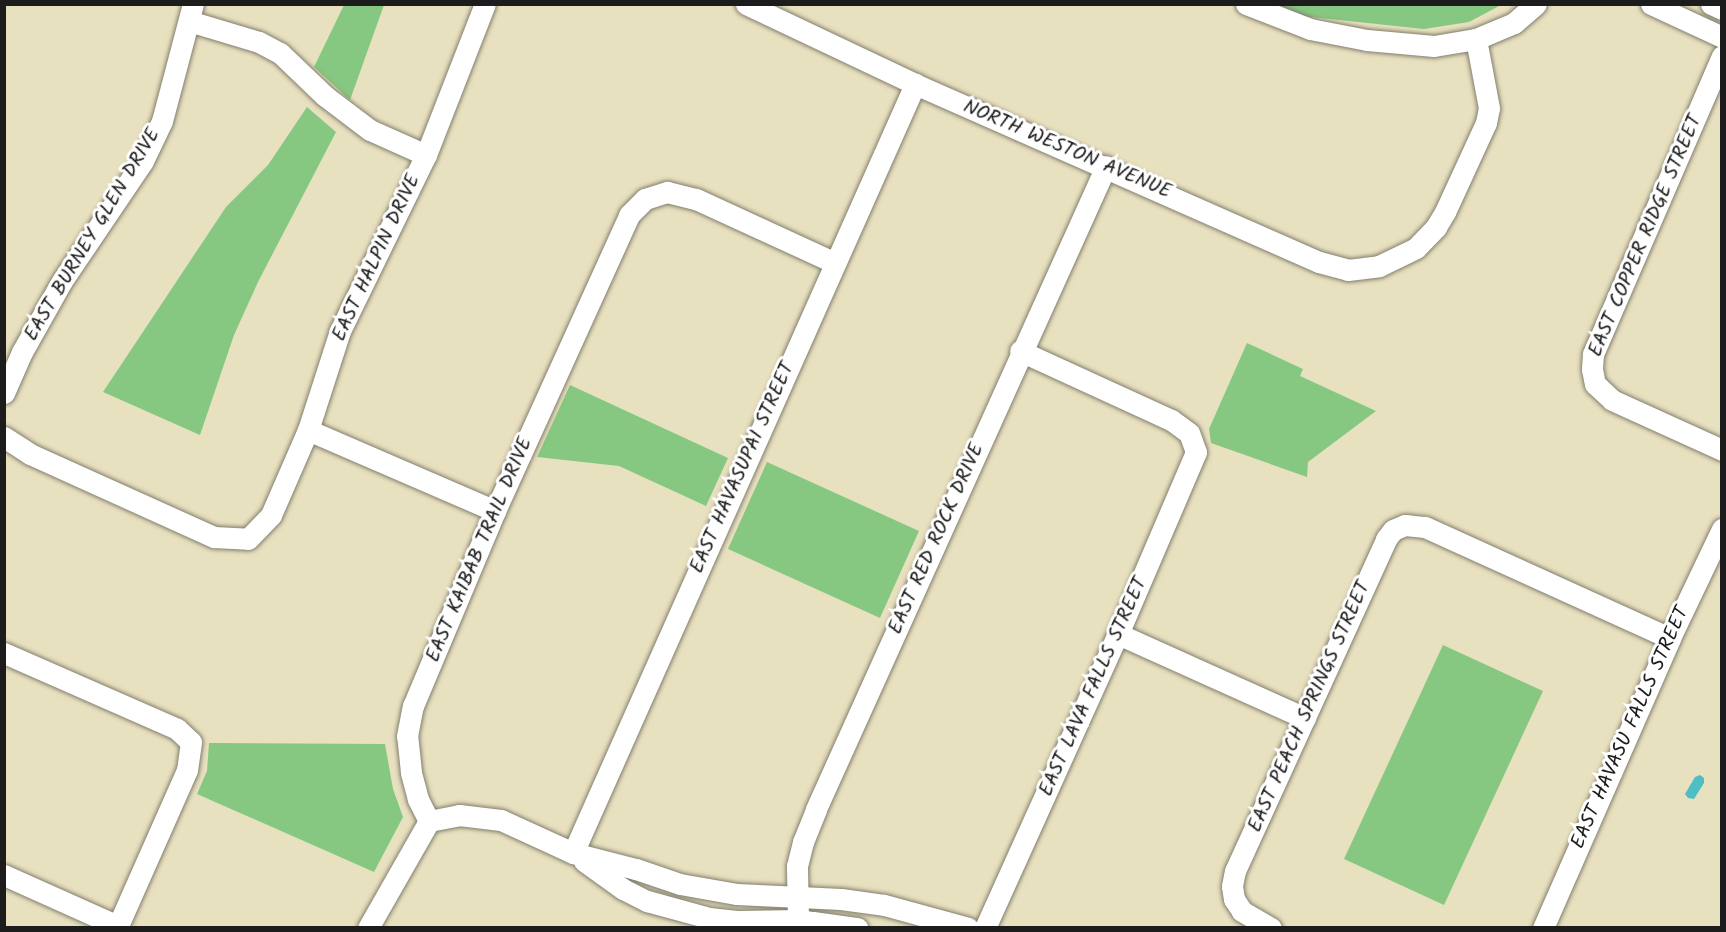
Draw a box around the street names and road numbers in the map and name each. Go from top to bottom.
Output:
street label: NORTH WESTON AVENUE [959,95,1175,205]
street label: EAST COPPER RIDGE STREET [1584,111,1708,361]
street label: EAST BURNEY GLEN DRIVE [20,124,166,346]
street label: EAST HALPIN DRIVE [328,171,426,345]
street label: EAST HAVASUPAI STREET [686,359,800,577]
street label: EAST KAIBAB TRAIL DRIVE [422,434,538,666]
street label: EAST RED ROCK DRIVE [884,440,990,638]
street label: EAST LAVA FALLS STREET [1035,574,1153,800]
street label: EAST PEACH SPRINGS STREET [1244,578,1376,836]
street label: EAST HAVASU FALLS STREET [1567,603,1695,853]

